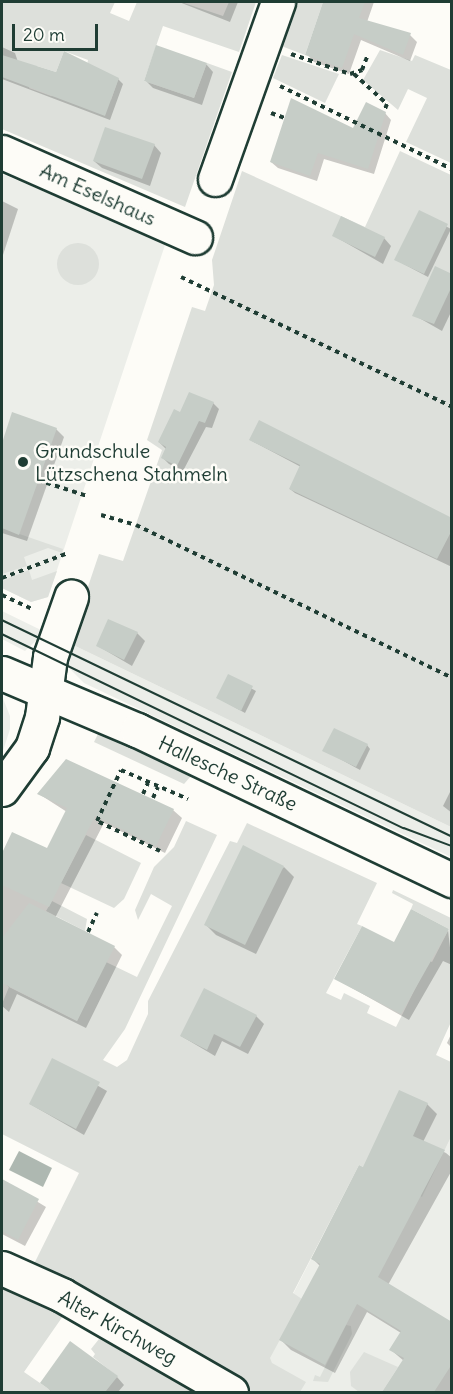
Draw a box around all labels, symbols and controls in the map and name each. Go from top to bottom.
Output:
scale bar [15,12,100,50]
text: 20 m [23,23,65,46]
street label: Am Eselshaus [36,158,160,230]
place label: Grundschule Lützschena Stahmeln [35,438,228,485]
marker: Grundschule Lützschena Stahmeln [16,455,30,469]
street label: Hallesche Straße [155,730,301,816]
street label: Alter Kirchweg [55,1285,181,1369]

